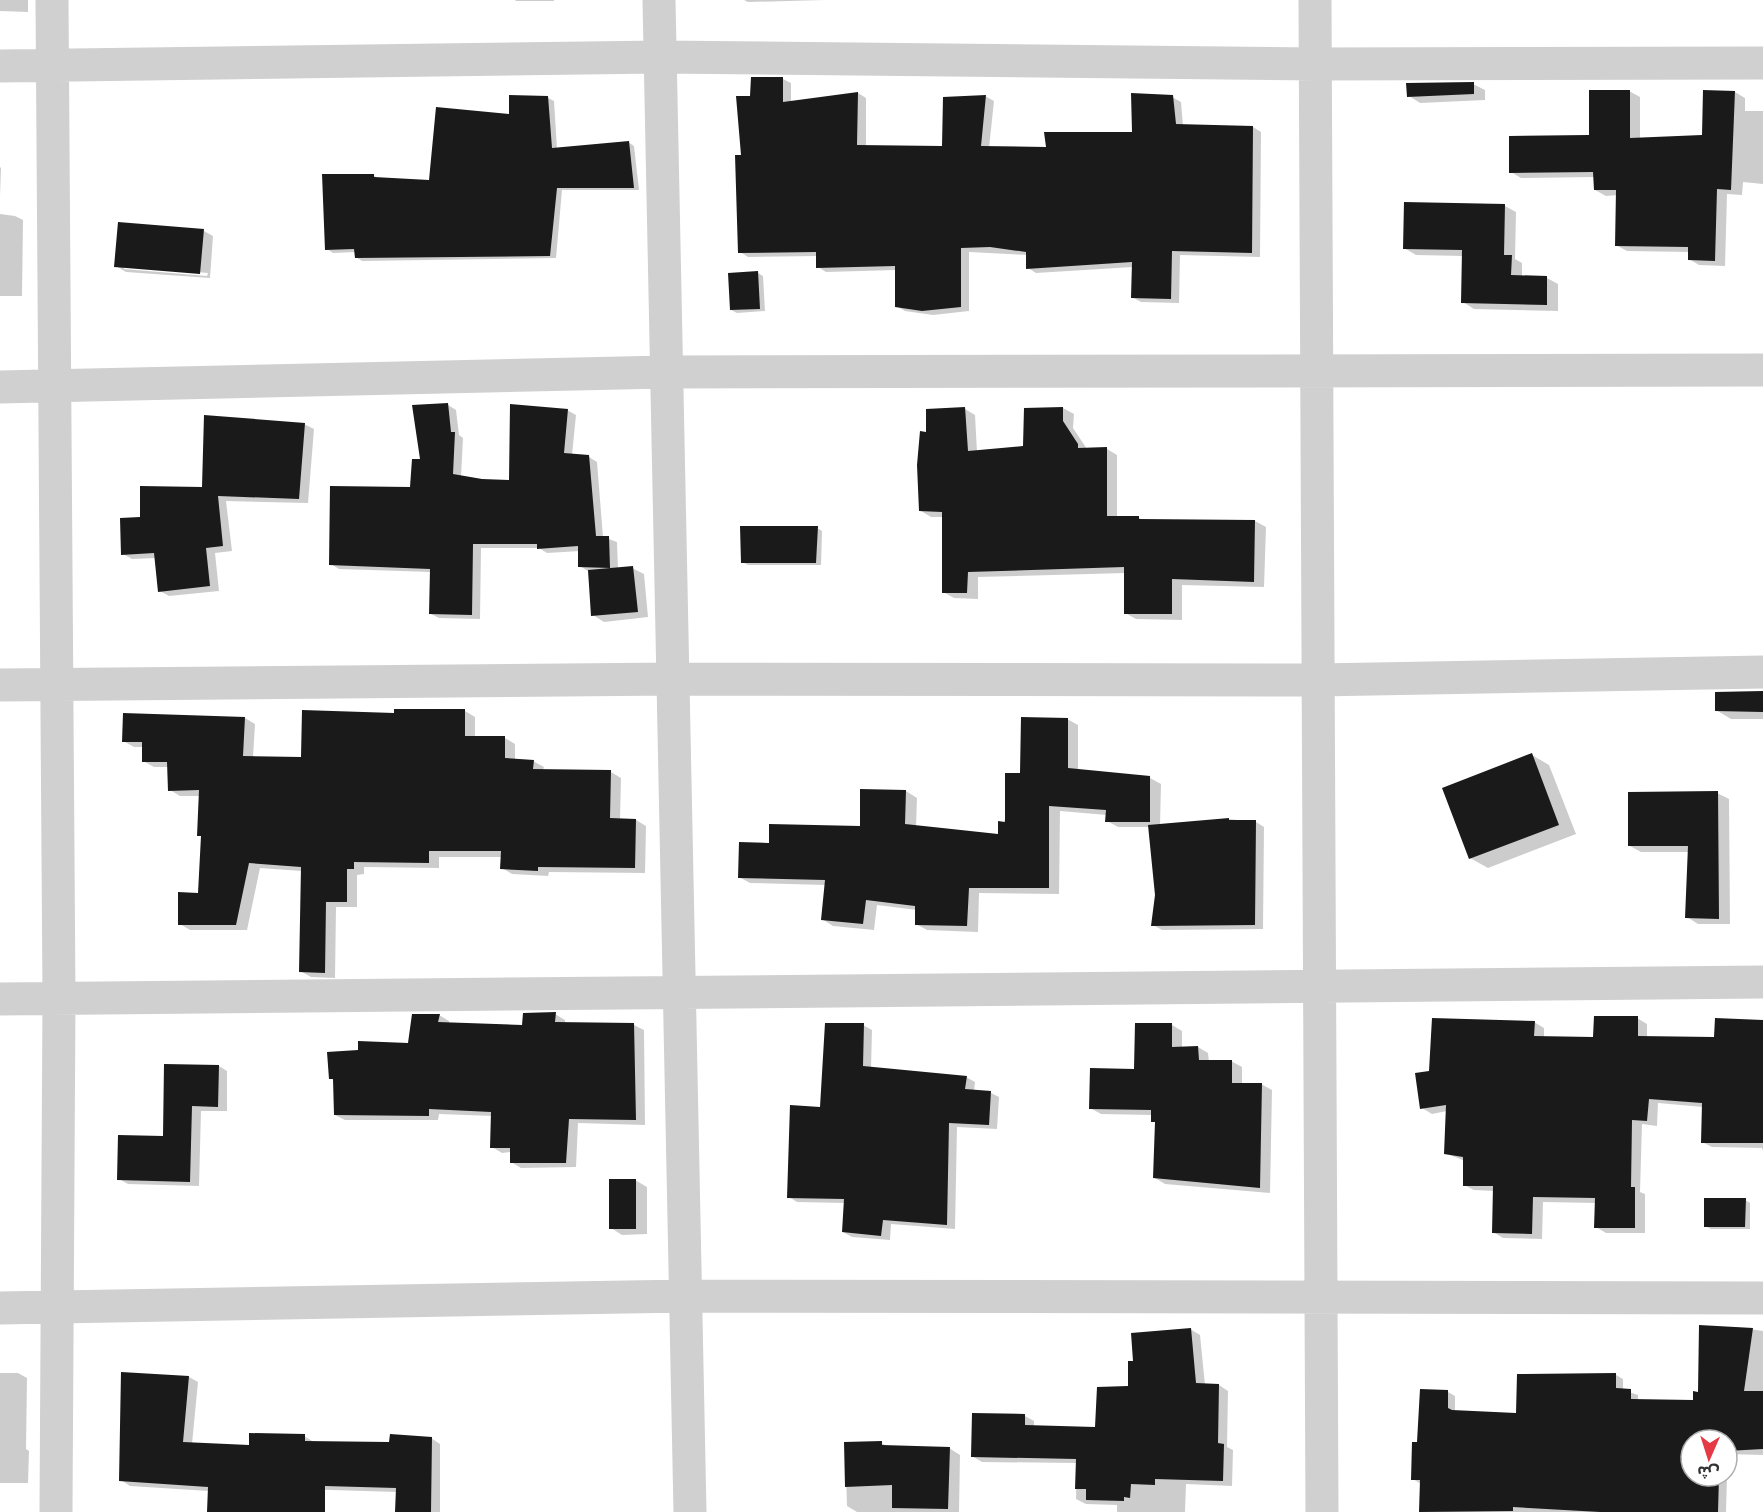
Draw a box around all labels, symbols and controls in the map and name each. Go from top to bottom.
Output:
north arrow [1679,1428,1739,1488]
text: ش [1697,1461,1720,1482]

